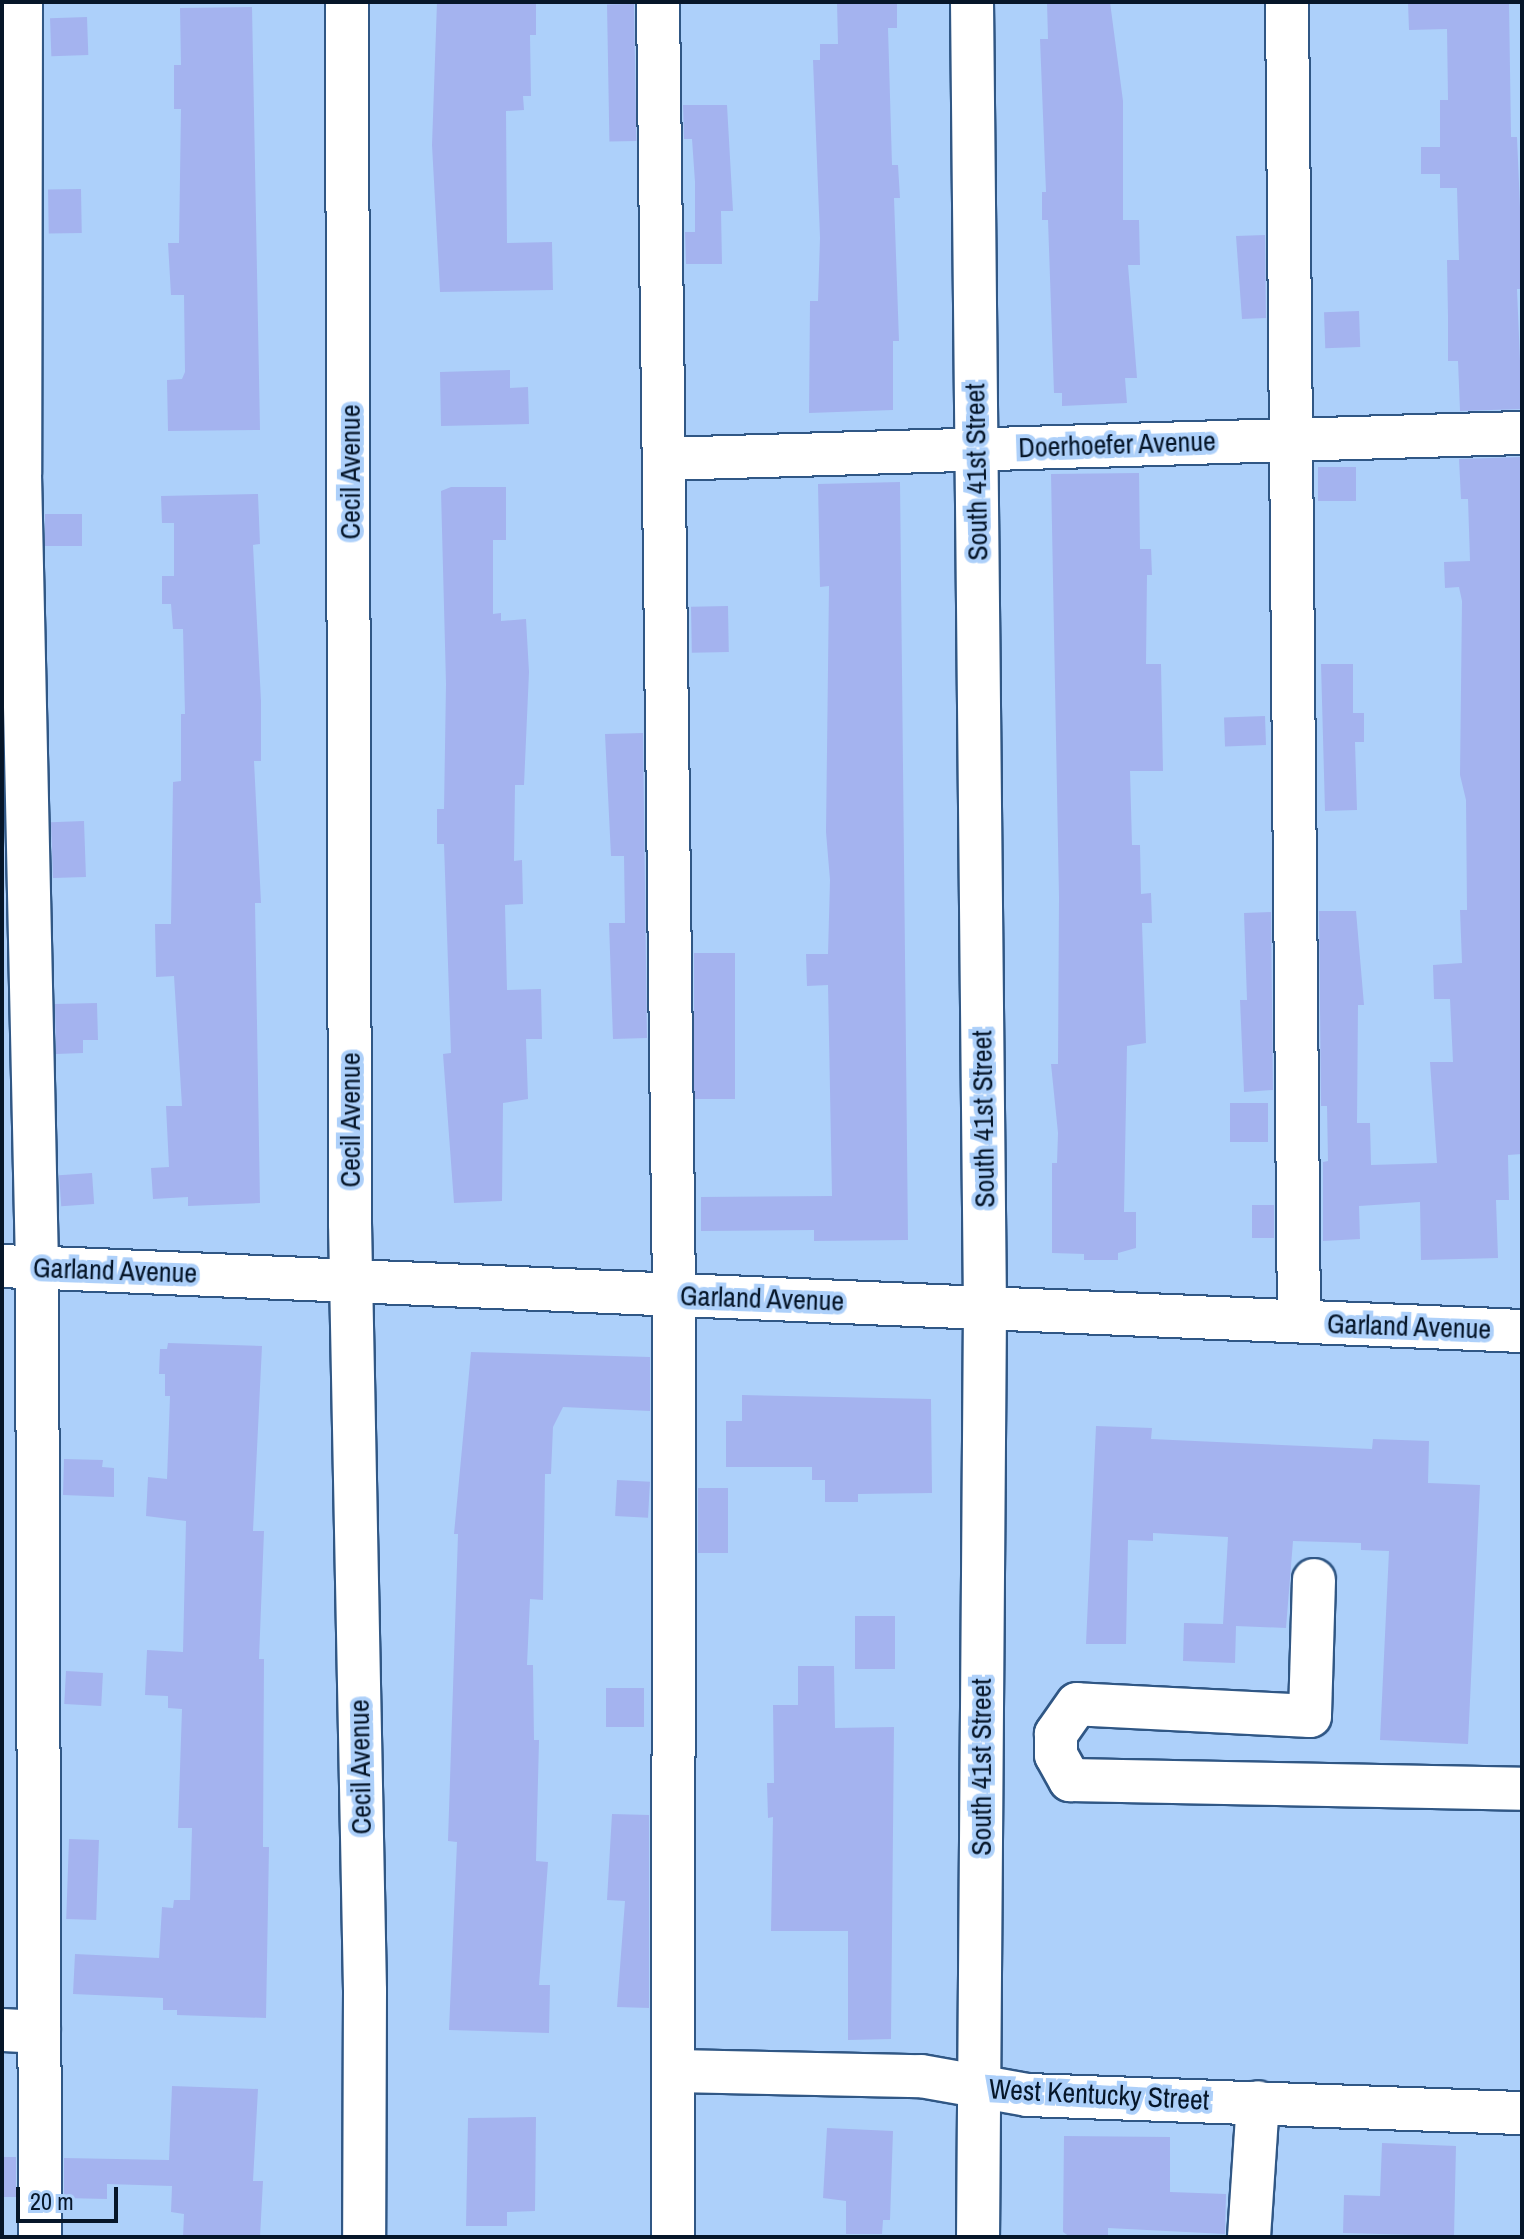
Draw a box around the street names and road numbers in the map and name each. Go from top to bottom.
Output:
street label: South 41st Street [958,383,994,561]
street label: Cecil Avenue [333,404,367,540]
street label: Doerhoefer Avenue [1017,424,1217,464]
street label: South 41st Street [965,1030,1001,1208]
street label: Cecil Avenue [333,1052,367,1188]
street label: Garland Avenue [32,1250,198,1290]
street label: Garland Avenue [679,1278,845,1318]
street label: Garland Avenue [1326,1306,1492,1346]
street label: South 41st Street [964,1678,998,1856]
street label: Cecil Avenue [342,1699,378,1835]
street label: West Kentucky Street [988,2071,1210,2117]

